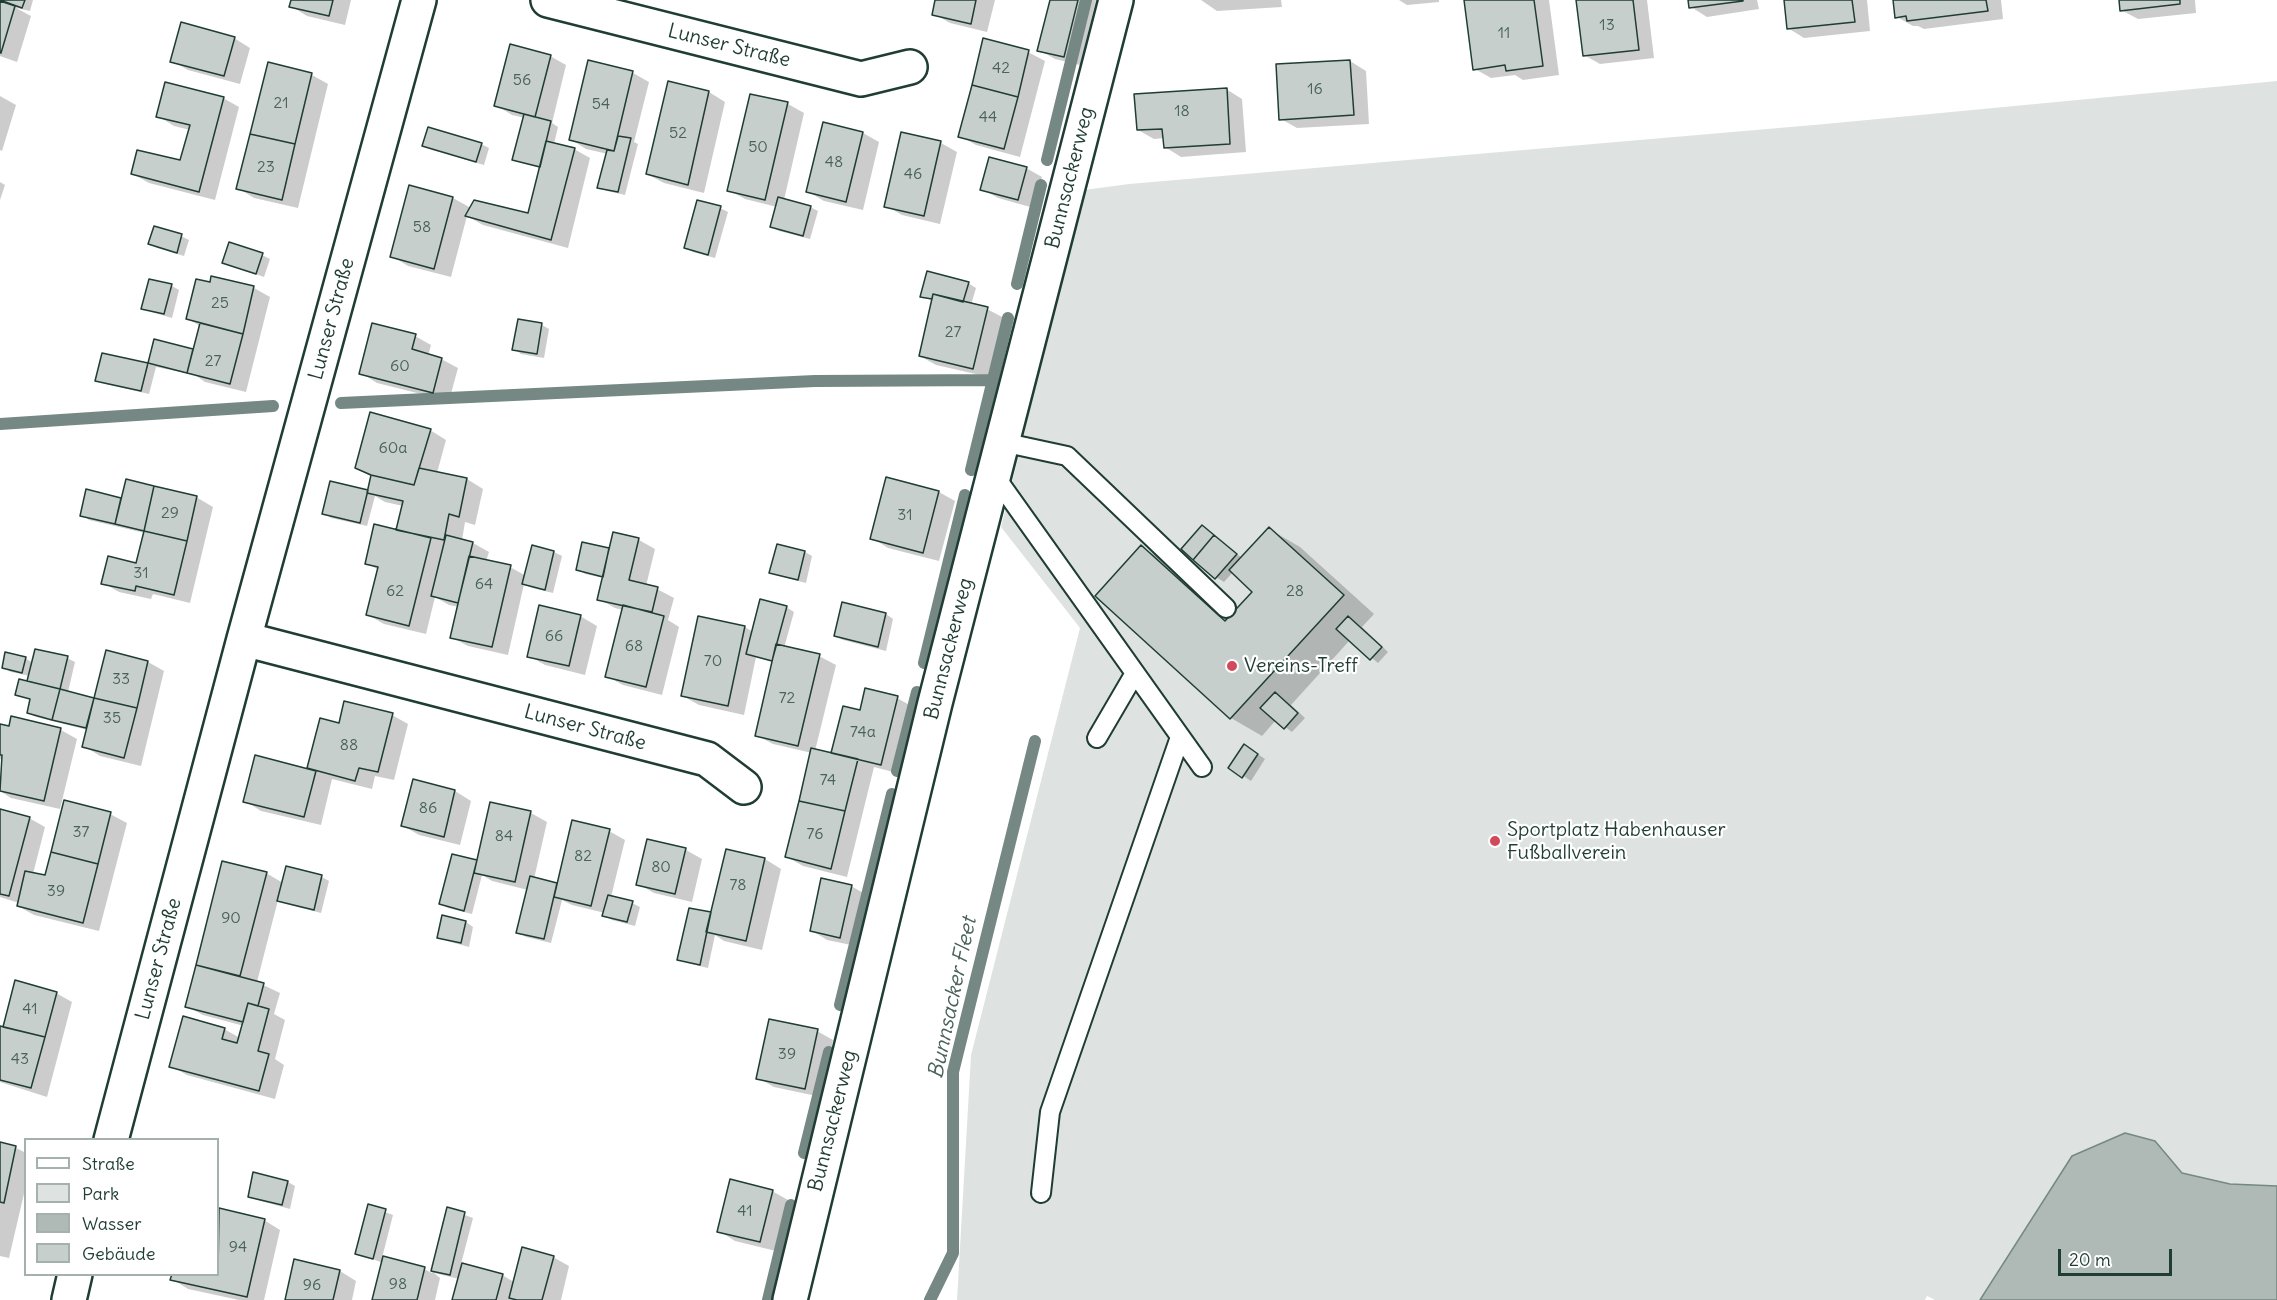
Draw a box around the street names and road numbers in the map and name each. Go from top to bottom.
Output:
street label: Lunser Straße [665,19,793,73]
street label: Bunnsackerweg [1041,105,1099,251]
street label: Lunser Straße [304,255,360,383]
street label: Bunnsackerweg [920,576,978,722]
street label: Lunser Straße [521,700,649,756]
street label: Lunser Straße [131,895,187,1023]
street label: Bunnsackerweg [804,1048,862,1194]

